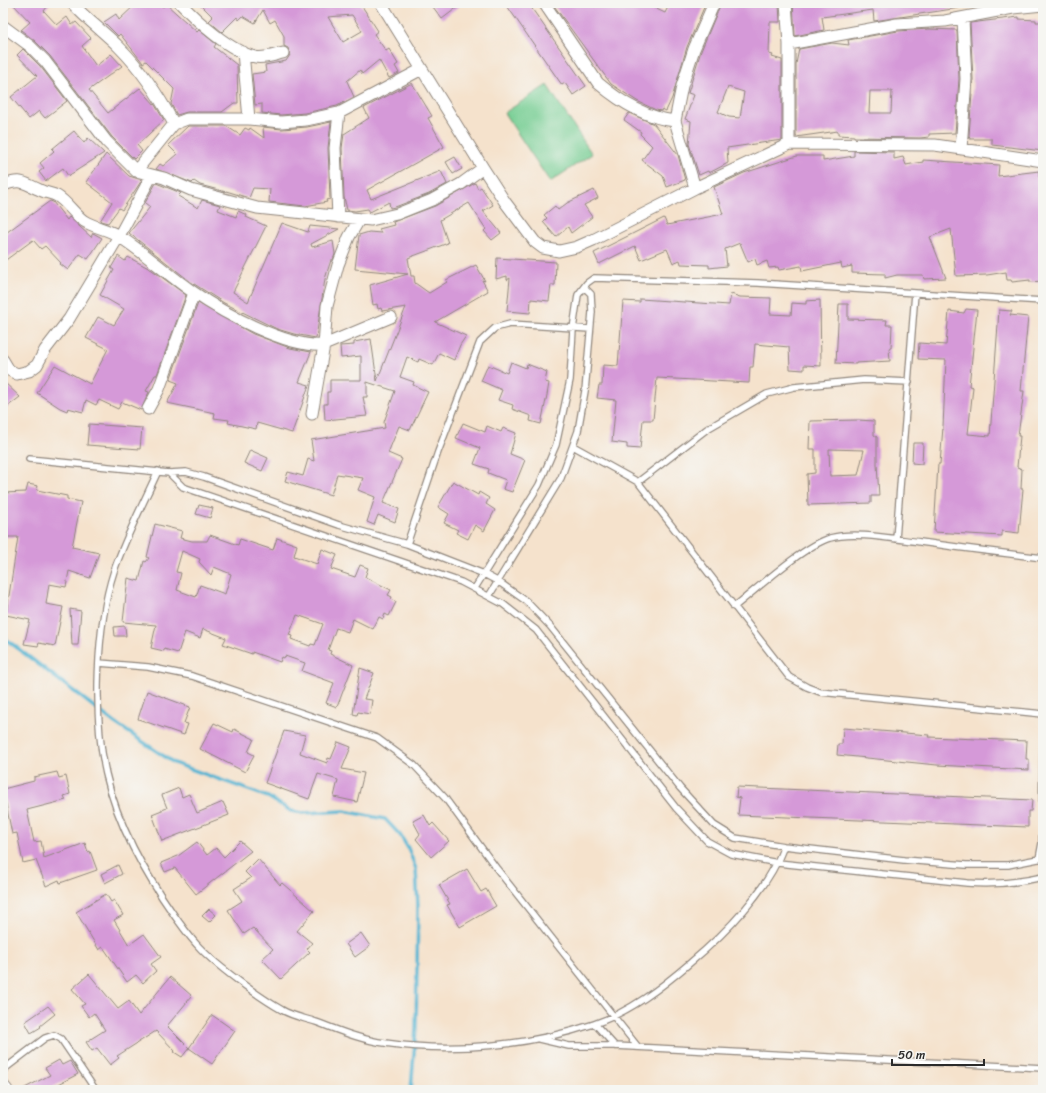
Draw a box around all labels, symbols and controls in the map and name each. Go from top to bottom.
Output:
scale bar [892,1041,984,1067]
text: 50 m [898,1044,925,1066]

